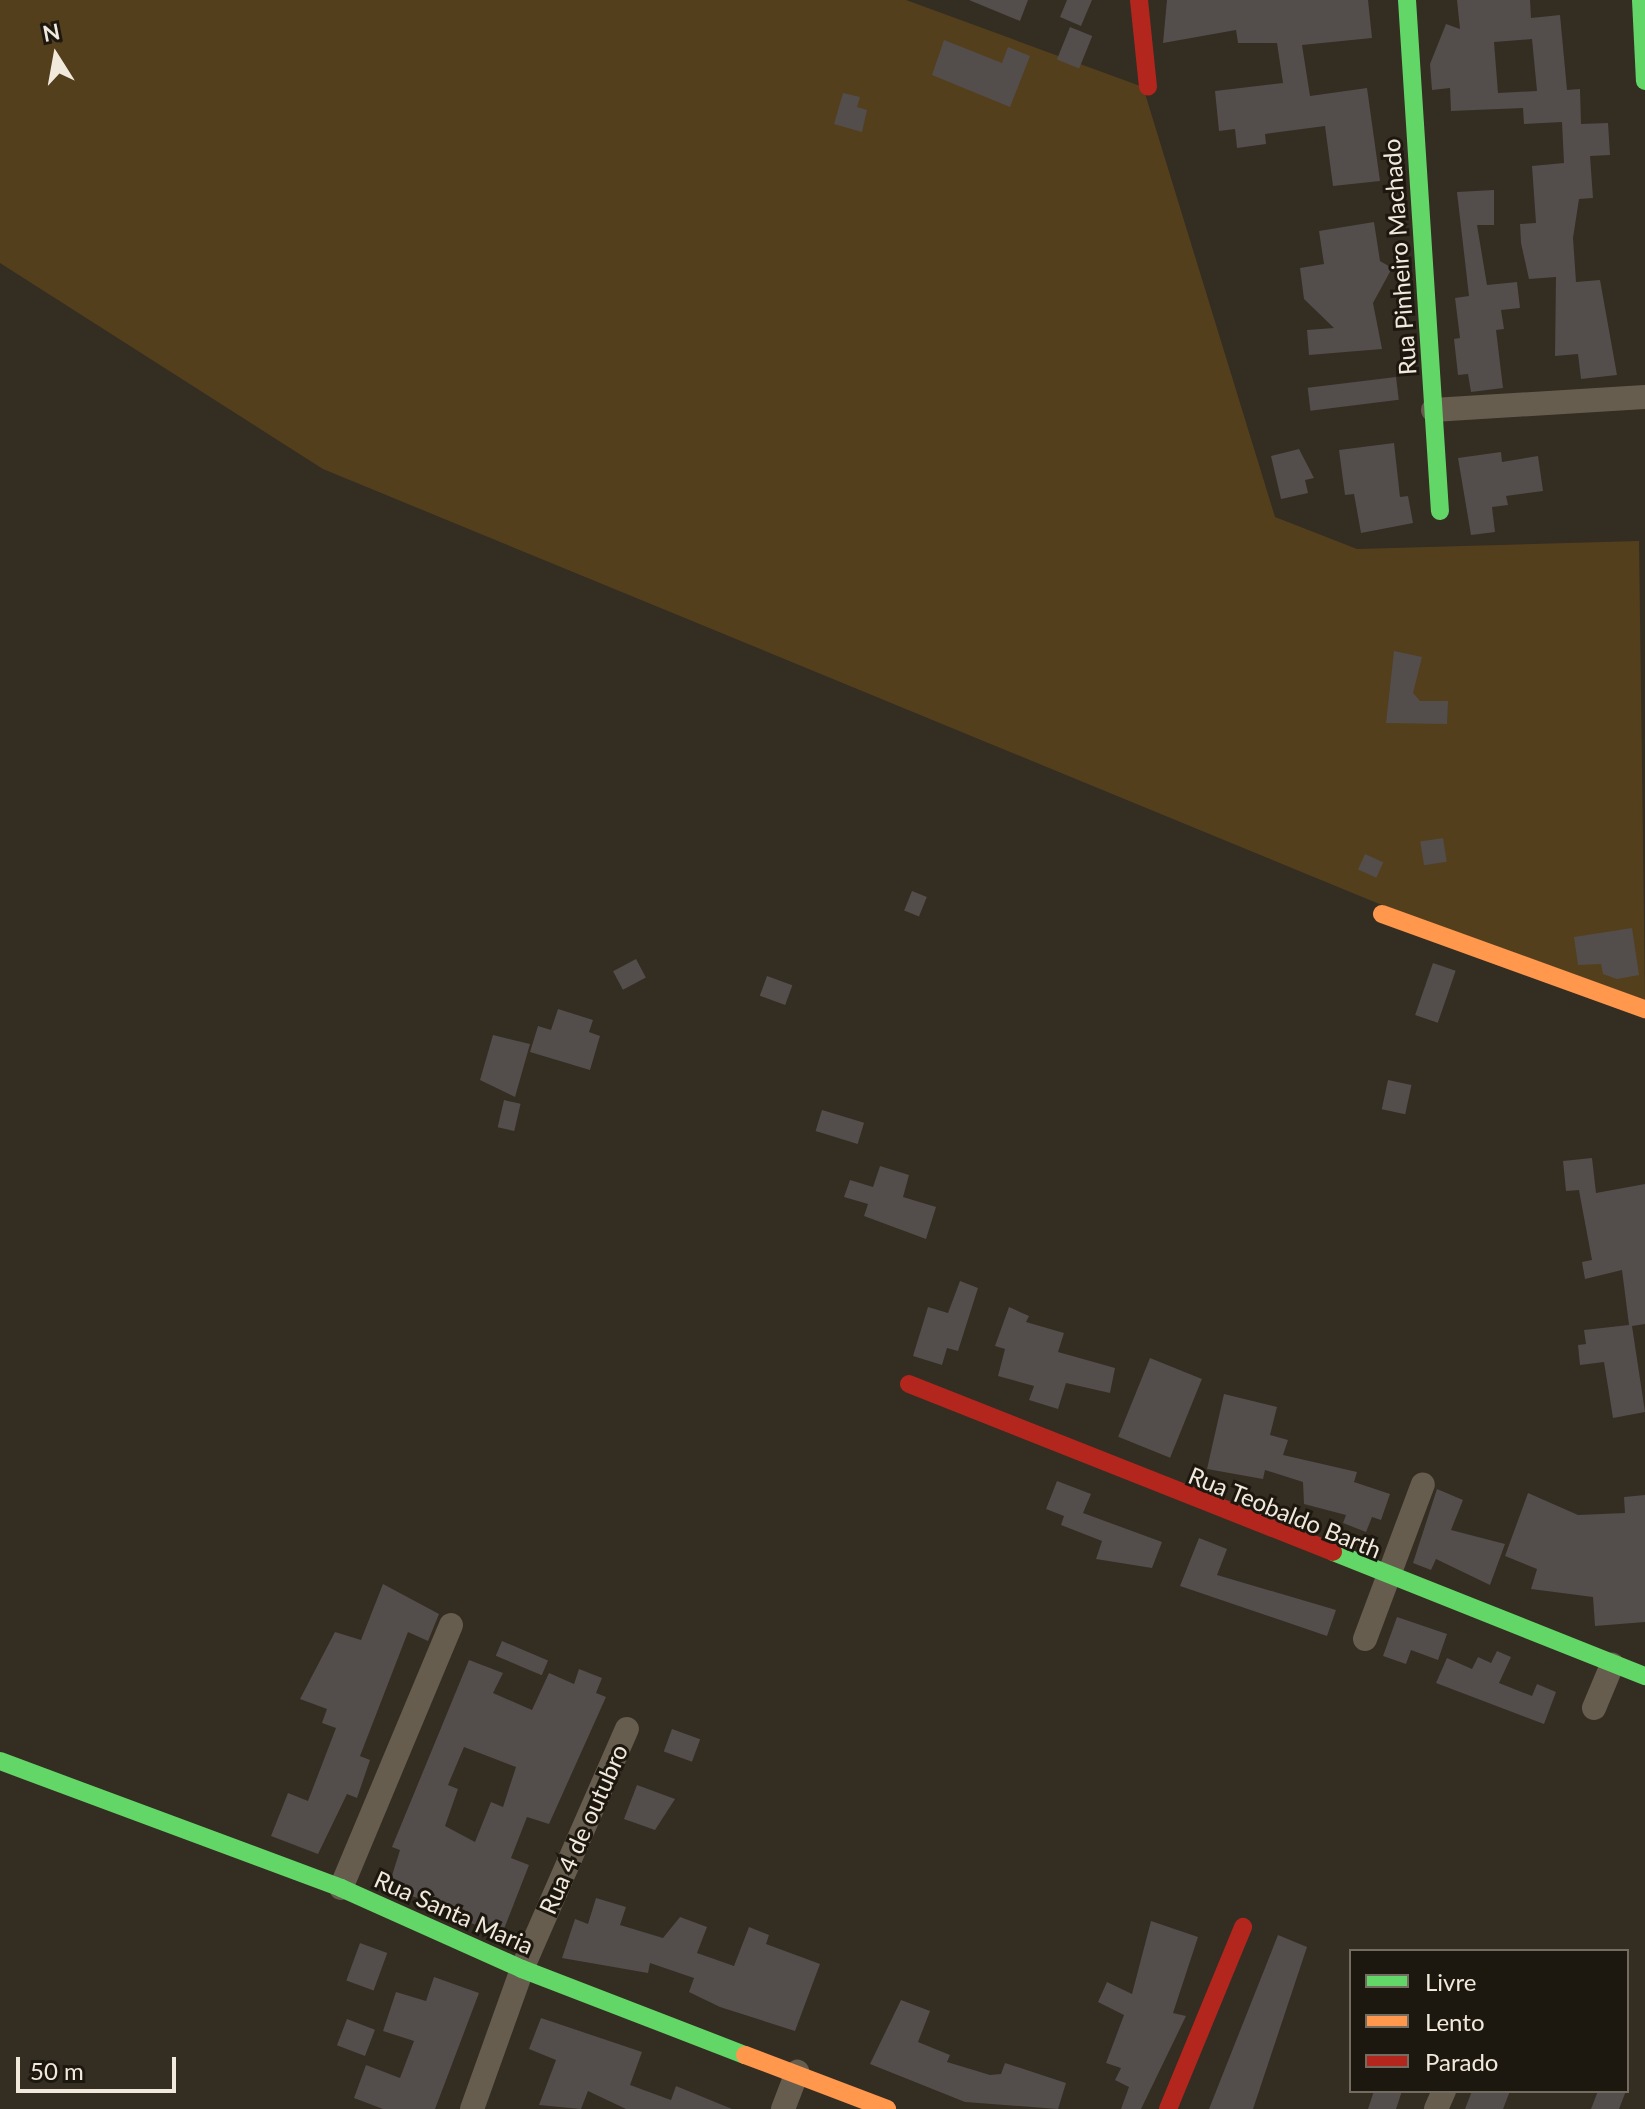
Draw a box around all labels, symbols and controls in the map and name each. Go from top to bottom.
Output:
north arrow [16,16,96,96]
text: N [40,17,62,47]
street label: Rua Pinheiro Machado [1376,138,1422,376]
street label: Rua Teobaldo Barth [1184,1460,1386,1564]
street label: Rua 4 de outubro [533,1740,633,1918]
street label: Rua Santa Maria [370,1864,538,1960]
legend [1349,1949,1629,2093]
text: Livre [1425,1967,1476,1996]
text: Lento [1425,2007,1485,2036]
scale bar [20,2041,180,2091]
text: Parado [1425,2047,1498,2076]
text: 50 m [30,2056,84,2085]

